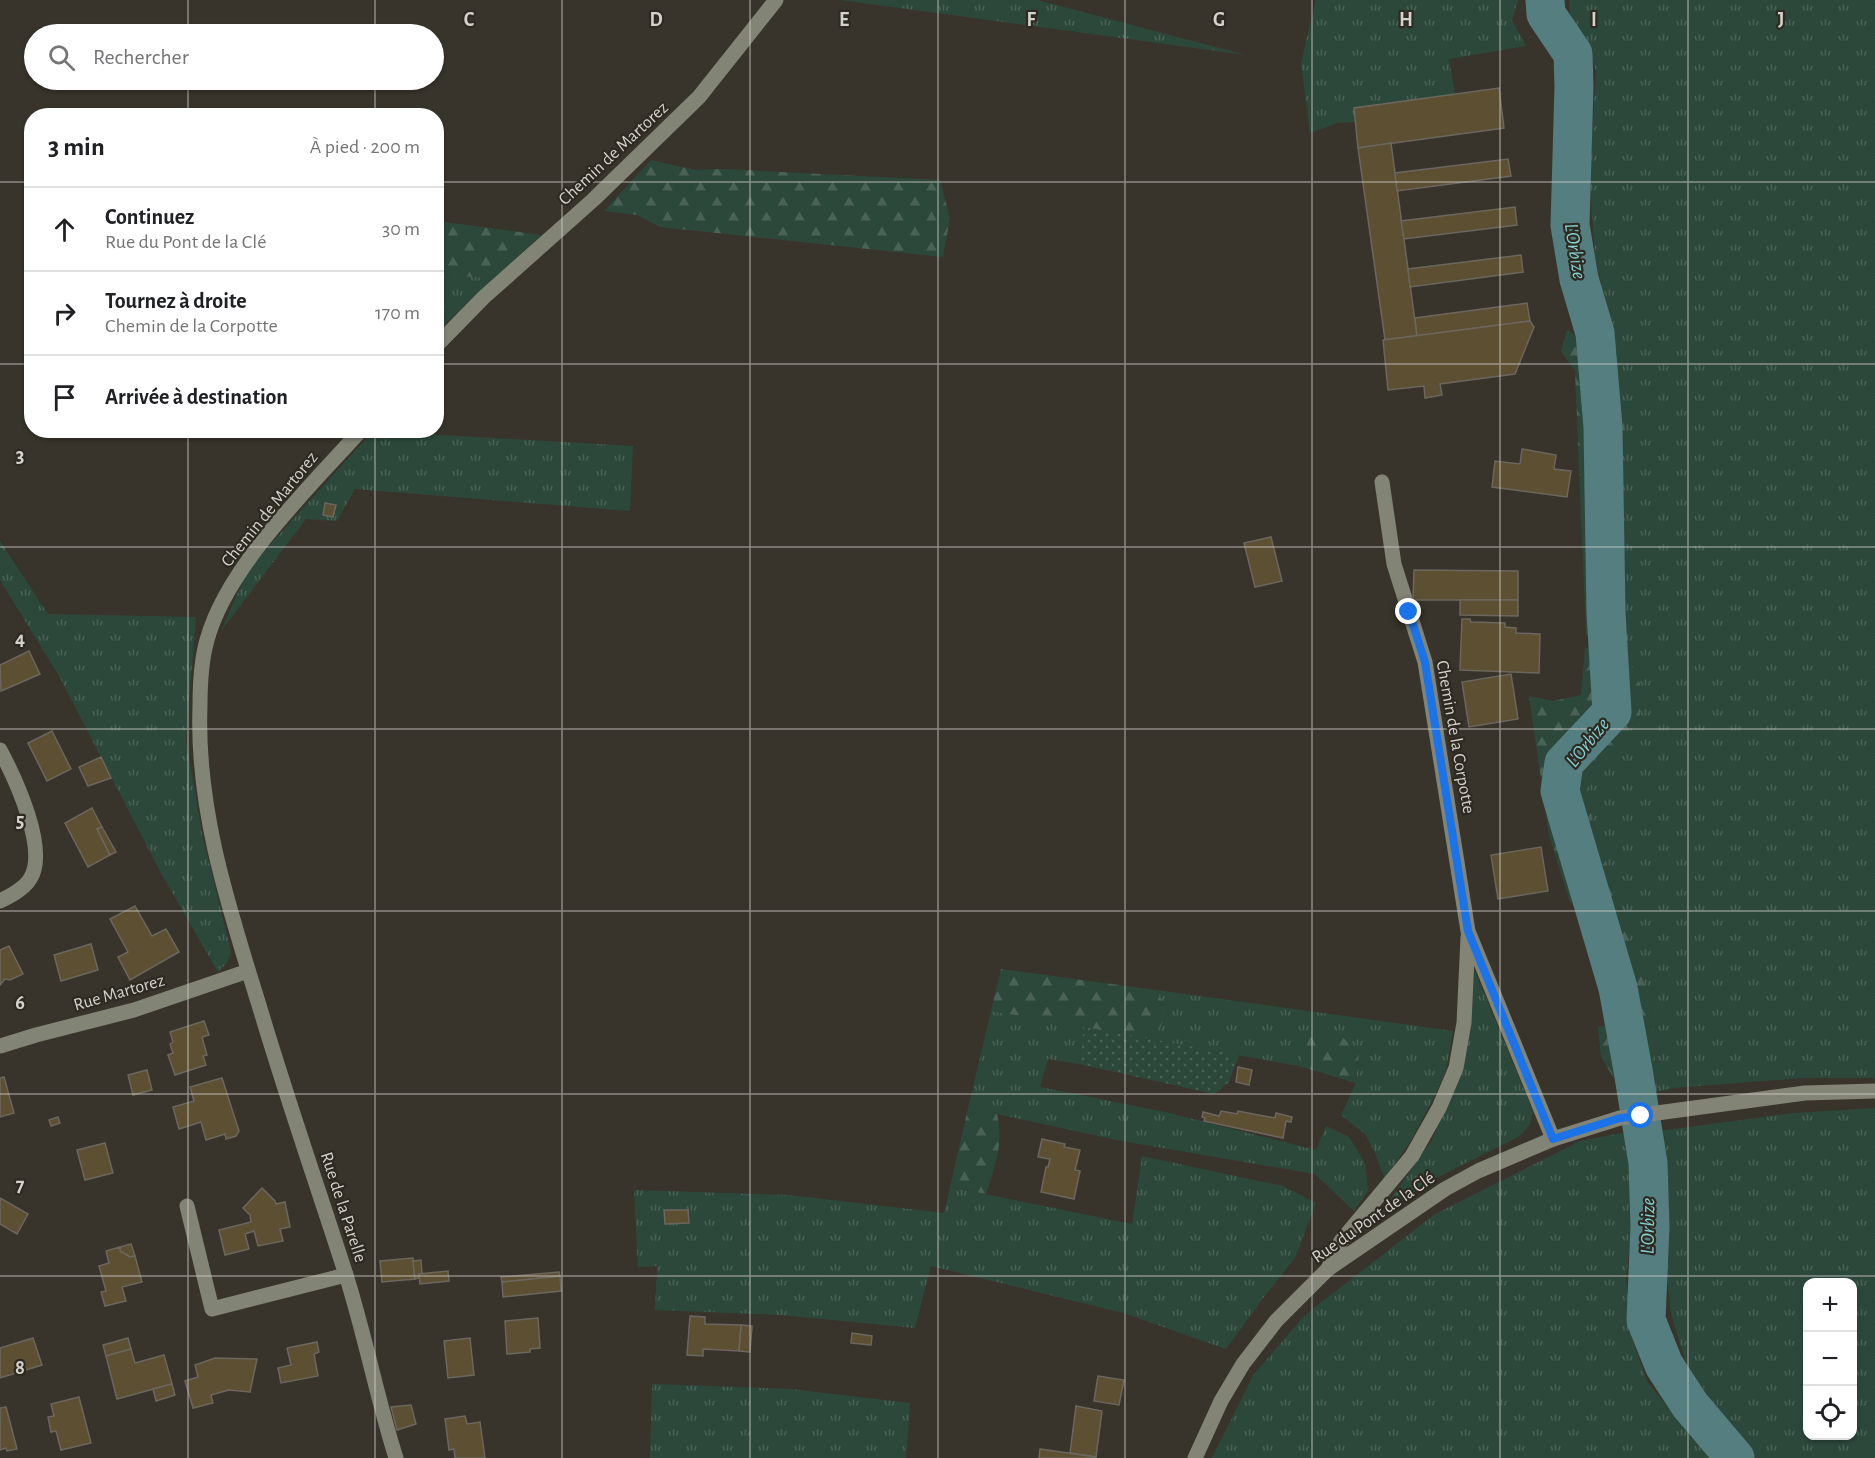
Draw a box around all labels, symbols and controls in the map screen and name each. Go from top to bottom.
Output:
text: C [464,10,475,30]
text: D [649,10,663,30]
text: E [839,10,849,30]
text: F [1026,10,1036,30]
text: G [1213,10,1225,30]
text: H [1399,10,1413,30]
text: I [1591,10,1597,30]
text: J [1778,10,1784,30]
search box [24,24,444,90]
icon: search [45,41,78,74]
text: Rechercher [93,46,189,68]
street label: Chemin de Martorez [556,99,672,209]
text: 3 min [48,134,105,160]
text: À pied · 200 m [310,137,420,157]
text: Continuez [105,206,194,228]
icon: ahead [48,213,81,246]
text: 30 m [382,219,420,239]
water label: L'Orbize [1561,222,1589,281]
text: Rue du Pont de la Clé [105,232,266,252]
text: Tournez à droite [105,290,247,312]
icon: right [48,297,81,330]
text: 170 m [375,303,420,323]
text: Chemin de la Corpotte [105,316,278,336]
icon: arrive [48,381,81,414]
text: Arrivée à destination [105,386,288,408]
text: 3 [16,446,24,466]
street label: Chemin de Martorez [218,449,322,571]
route end [1395,598,1421,624]
text: 4 [15,629,25,649]
street label: Chemin de la Corpotte [1433,659,1477,815]
water label: L'Orbize [1562,714,1614,771]
text: 5 [16,811,24,831]
street label: Rue Martorez [72,971,167,1015]
text: 6 [15,993,25,1013]
route start [1627,1102,1653,1128]
street label: Rue de la Parelle [317,1150,369,1265]
street label: Rue du Pont de la Clé [1309,1169,1438,1267]
text: 7 [16,1175,25,1195]
water label: L'Orbize [1638,1197,1658,1254]
map controls [1803,1278,1857,1440]
button: + [1803,1278,1857,1332]
button: − [1803,1332,1857,1386]
text: 8 [15,1358,25,1378]
button: locate [1803,1386,1857,1440]

